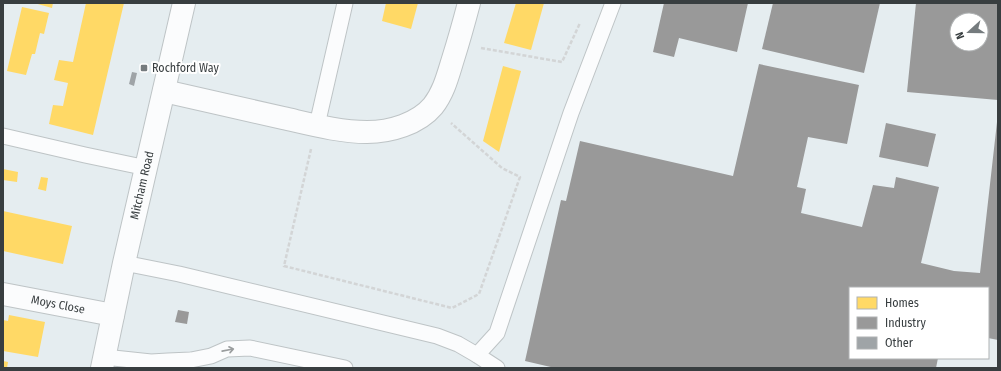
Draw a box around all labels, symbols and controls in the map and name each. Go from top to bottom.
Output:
north arrow [949,12,989,52]
text: N [953,30,967,41]
place label: Rochford Way [152,61,219,75]
marker: Rochford Way [139,63,149,73]
street label: Mitcham Road [127,150,157,221]
legend [849,287,989,359]
street label: Moys Close [30,293,86,317]
text: Homes [885,296,919,310]
text: Industry [885,316,926,330]
text: Other [885,336,914,350]
one-way arrow [221,346,234,354]

